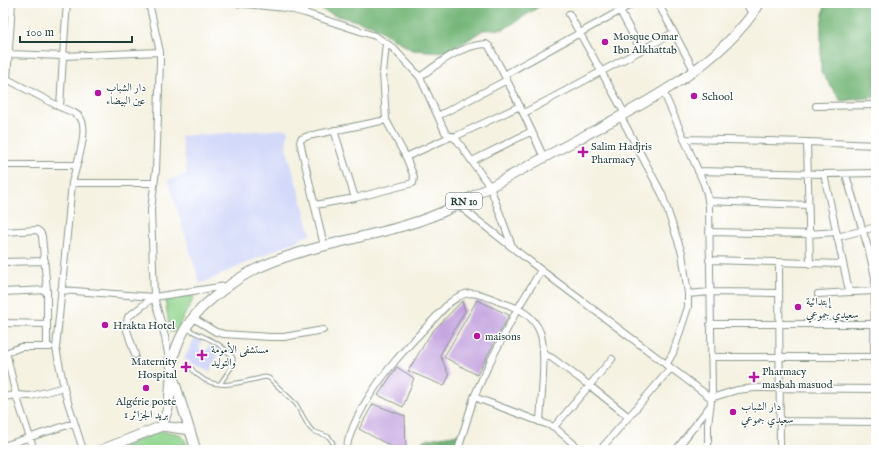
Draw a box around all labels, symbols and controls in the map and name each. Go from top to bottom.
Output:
scale bar [20,18,132,44]
text: 100 m [26,25,54,40]
place label: Mosque Omar Ibn Alkhattab [613,30,678,57]
marker: Mosque Omar Ibn Alkhattab [600,37,610,47]
place label: دار الشباب عين البيضاء [106,81,146,108]
marker: دار الشباب عين البيضاء [93,88,103,98]
place label: School [702,90,733,104]
marker: School [689,91,699,101]
place label: Salim Hadjris Pharmacy [591,140,652,167]
marker: Salim Hadjris Pharmacy [578,147,588,157]
road number: RN 10 [446,193,482,209]
place label: إبتدائية سعيدي جموعي [806,295,859,323]
marker: إبتدائية سعيدي جموعي [793,302,803,312]
place label: Hrakta Hotel [113,319,175,333]
marker: Hrakta Hotel [100,320,110,330]
place label: maisons [485,330,521,344]
marker: maisons [472,331,482,341]
place label: مستشفى الأمومة والتوليد [211,341,269,370]
marker: مستشفى الأمومة والتوليد [196,349,208,361]
place label: Maternity Hospital [131,355,178,382]
marker: Maternity Hospital [180,361,192,373]
place label: Pharmacy masbah masuod [762,365,833,392]
marker: Pharmacy masbah masuod [749,372,759,382]
marker: Algérie poste 1 بريد الجزائر [141,383,151,393]
place label: Algérie poste 1 بريد الجزائر [115,395,176,422]
place label: دار الشباب سعيدي جموعي [741,400,794,428]
marker: دار الشباب سعيدي جموعي [728,407,738,417]

